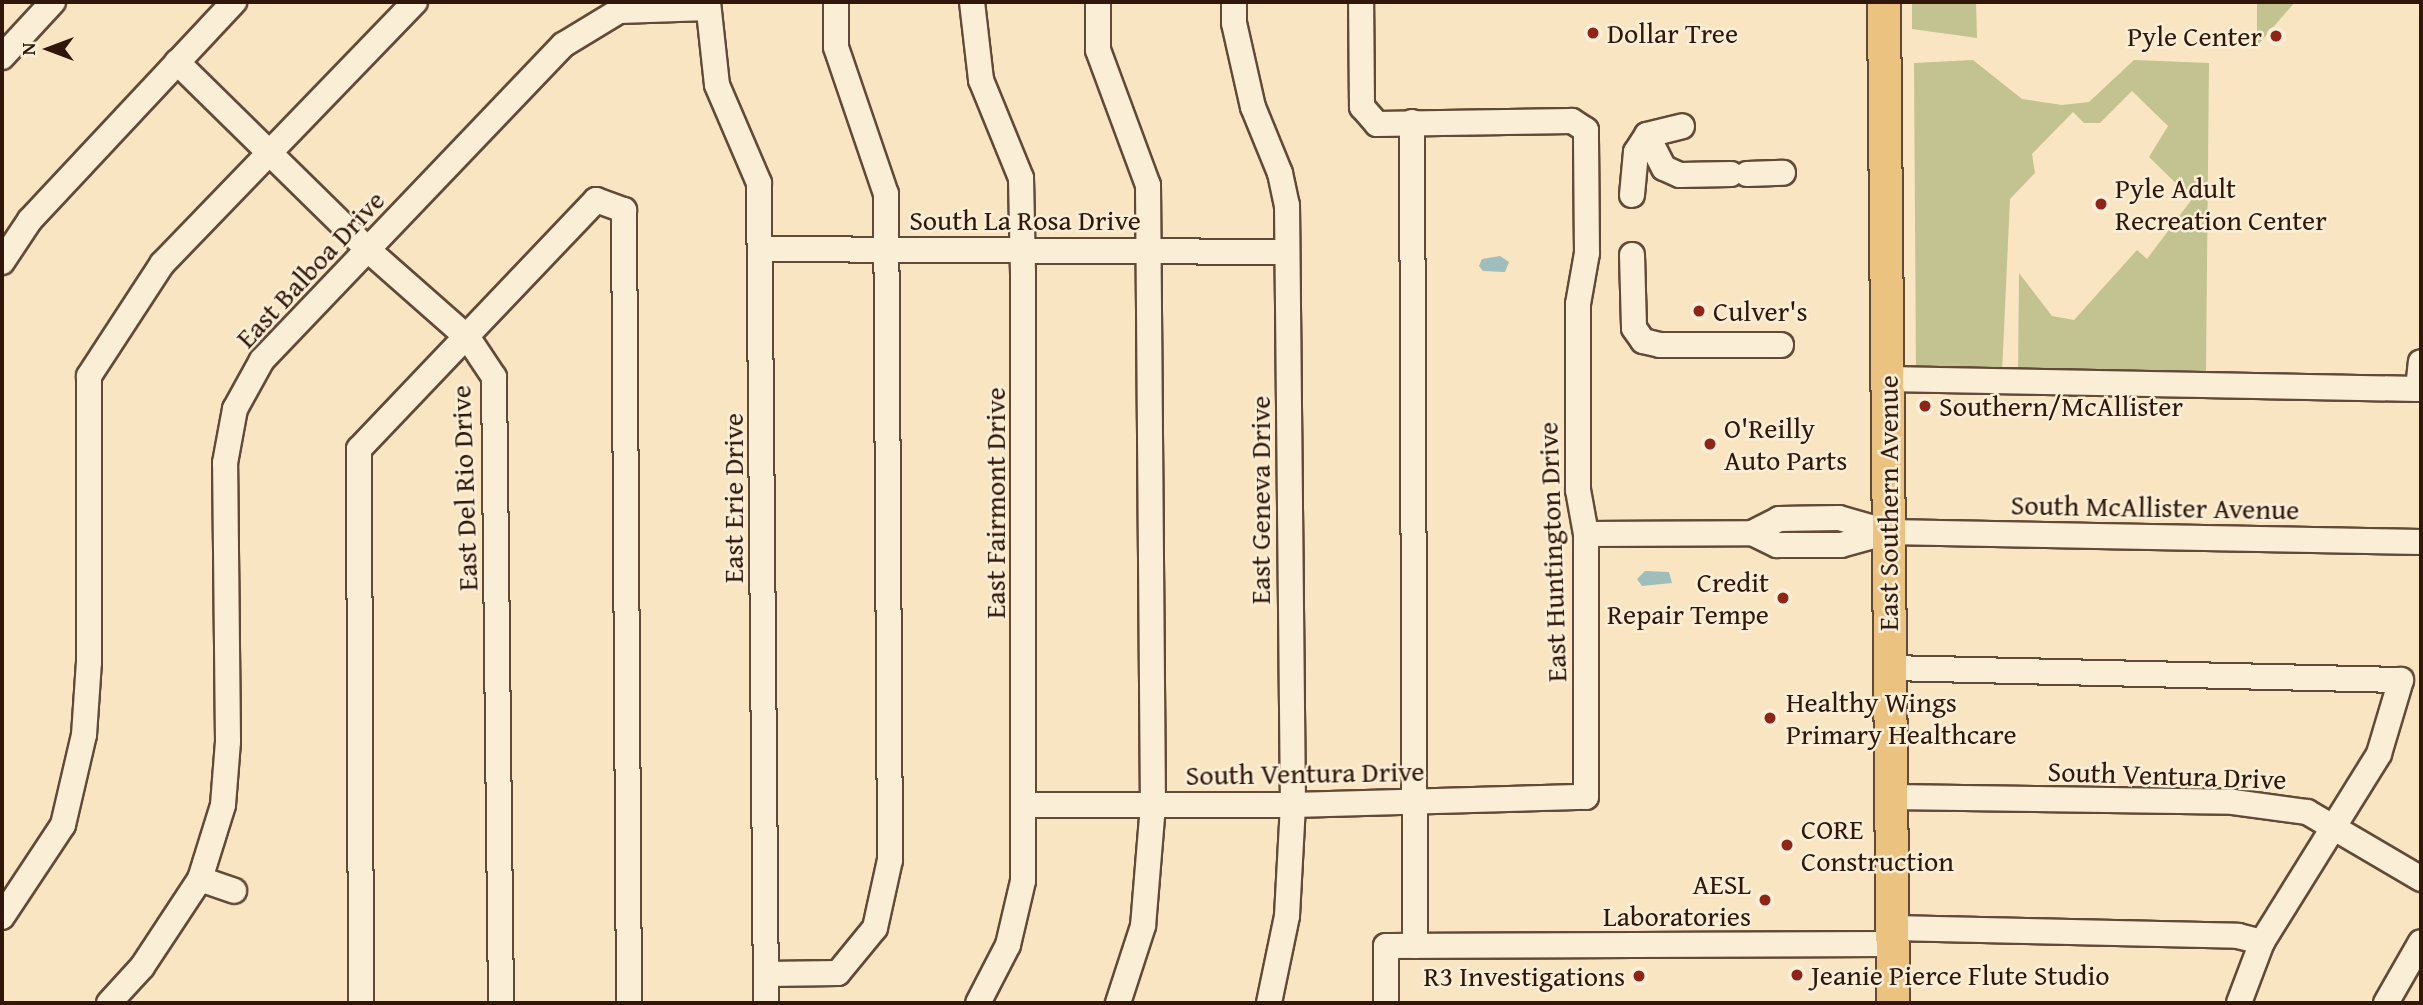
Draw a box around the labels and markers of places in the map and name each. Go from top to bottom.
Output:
place label: Dollar Tree [1607,16,1738,50]
place label: Pyle Center [2127,19,2262,53]
marker: Dollar Tree [1585,25,1601,41]
marker: Pyle Center [2268,28,2284,44]
place label: Pyle Adult Recreation Center [2115,171,2327,237]
marker: Pyle Adult Recreation Center [2093,196,2109,212]
place label: Culver's [1713,294,1808,328]
marker: Culver's [1691,303,1707,319]
place label: Southern/McAllister [1939,389,2183,423]
marker: Southern/McAllister [1917,398,1933,414]
place label: O'Reilly Auto Parts [1724,411,1847,477]
marker: O'Reilly Auto Parts [1702,436,1718,452]
place label: Credit Repair Tempe [1607,565,1769,631]
marker: Credit Repair Tempe [1775,590,1791,606]
place label: Healthy Wings Primary Healthcare [1786,685,2017,751]
marker: Healthy Wings Primary Healthcare [1760,708,1780,728]
place label: CORE Construction [1801,812,1954,878]
marker: CORE Construction [1779,837,1795,853]
place label: AESL Laboratories [1603,867,1751,933]
marker: AESL Laboratories [1757,892,1773,908]
place label: Jeanie Pierce Flute Studio [1811,958,2110,992]
place label: R3 Investigations [1424,959,1625,993]
marker: Jeanie Pierce Flute Studio [1789,967,1805,983]
marker: R3 Investigations [1631,968,1647,984]

